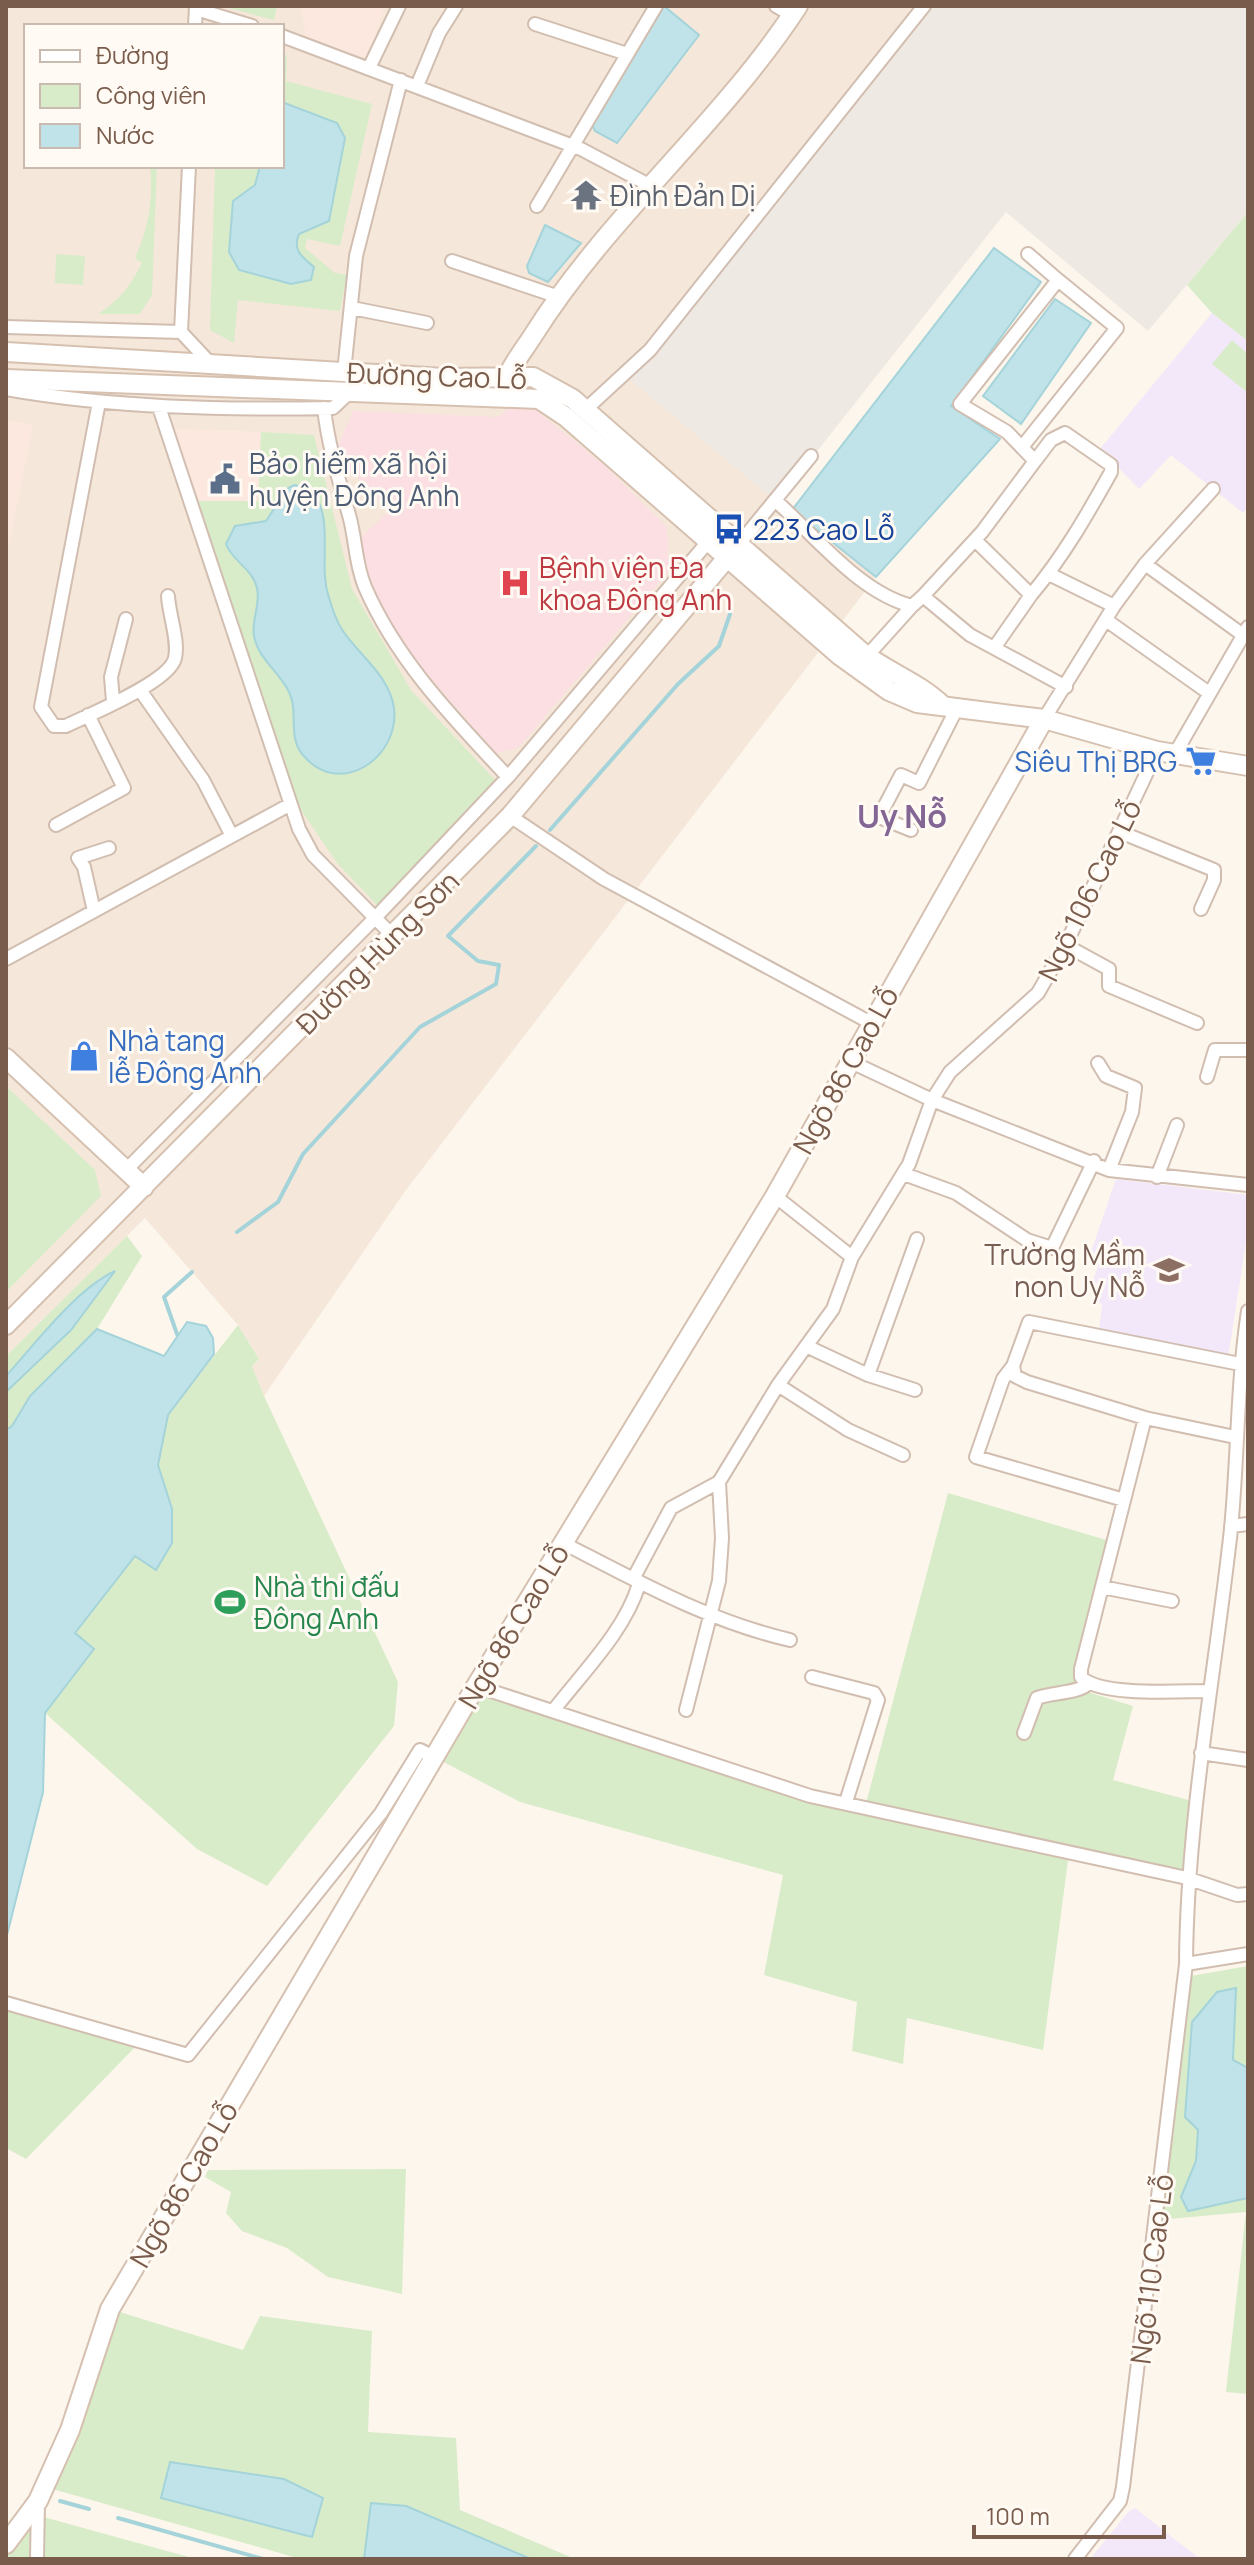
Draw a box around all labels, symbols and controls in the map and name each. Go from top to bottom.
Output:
legend [24,24,284,168]
text: Đường [96,38,169,71]
text: Công viên [96,78,206,111]
text: Nước [96,118,155,151]
place label: Đình Đản Dị [610,176,756,214]
temple icon: Đình Đản Dị [569,178,603,212]
street label: Đường Cao Lỗ [347,353,527,397]
place label: Bảo hiểm xã hội huyện Đông Anh [249,444,460,514]
public building icon: Bảo hiểm xã hội huyện Đông Anh [208,462,242,496]
place label: 223 Cao Lỗ [753,510,895,548]
bus stop icon: 223 Cao Lỗ [712,512,746,546]
place label: Bệnh viện Đa khoa Đông Anh [539,548,732,618]
hospital icon: Bệnh viện Đa khoa Đông Anh [498,566,532,600]
place label: Siêu Thị BRG [1015,742,1177,780]
supermarket icon: Siêu Thị BRG [1184,744,1218,778]
street label: Ngõ 106 Cao Lỗ [1029,793,1149,987]
district label: Uy Nỗ [857,794,947,838]
street label: Đường Hùng Sơn [287,862,467,1042]
street label: Ngõ 86 Cao Lỗ [783,980,907,1160]
place label: Nhà tang lễ Đông Anh [108,1021,262,1091]
shop icon: Nhà tang lễ Đông Anh [67,1039,101,1073]
place label: Trường Mầm non Uy Nỗ [984,1235,1145,1305]
school or university icon: Trường Mầm non Uy Nỗ [1152,1253,1186,1287]
street label: Ngõ 86 Cao Lỗ [449,1537,577,1715]
place label: Nhà thi đấu Đông Anh [254,1567,400,1637]
sports icon: Nhà thi đấu Đông Anh [213,1585,247,1619]
street label: Ngõ 86 Cao Lỗ [120,2094,246,2274]
street label: Ngõ 110 Cao Lỗ [1121,2172,1181,2366]
scale bar [974,2489,1164,2539]
text: 100 m [986,2499,1050,2532]

